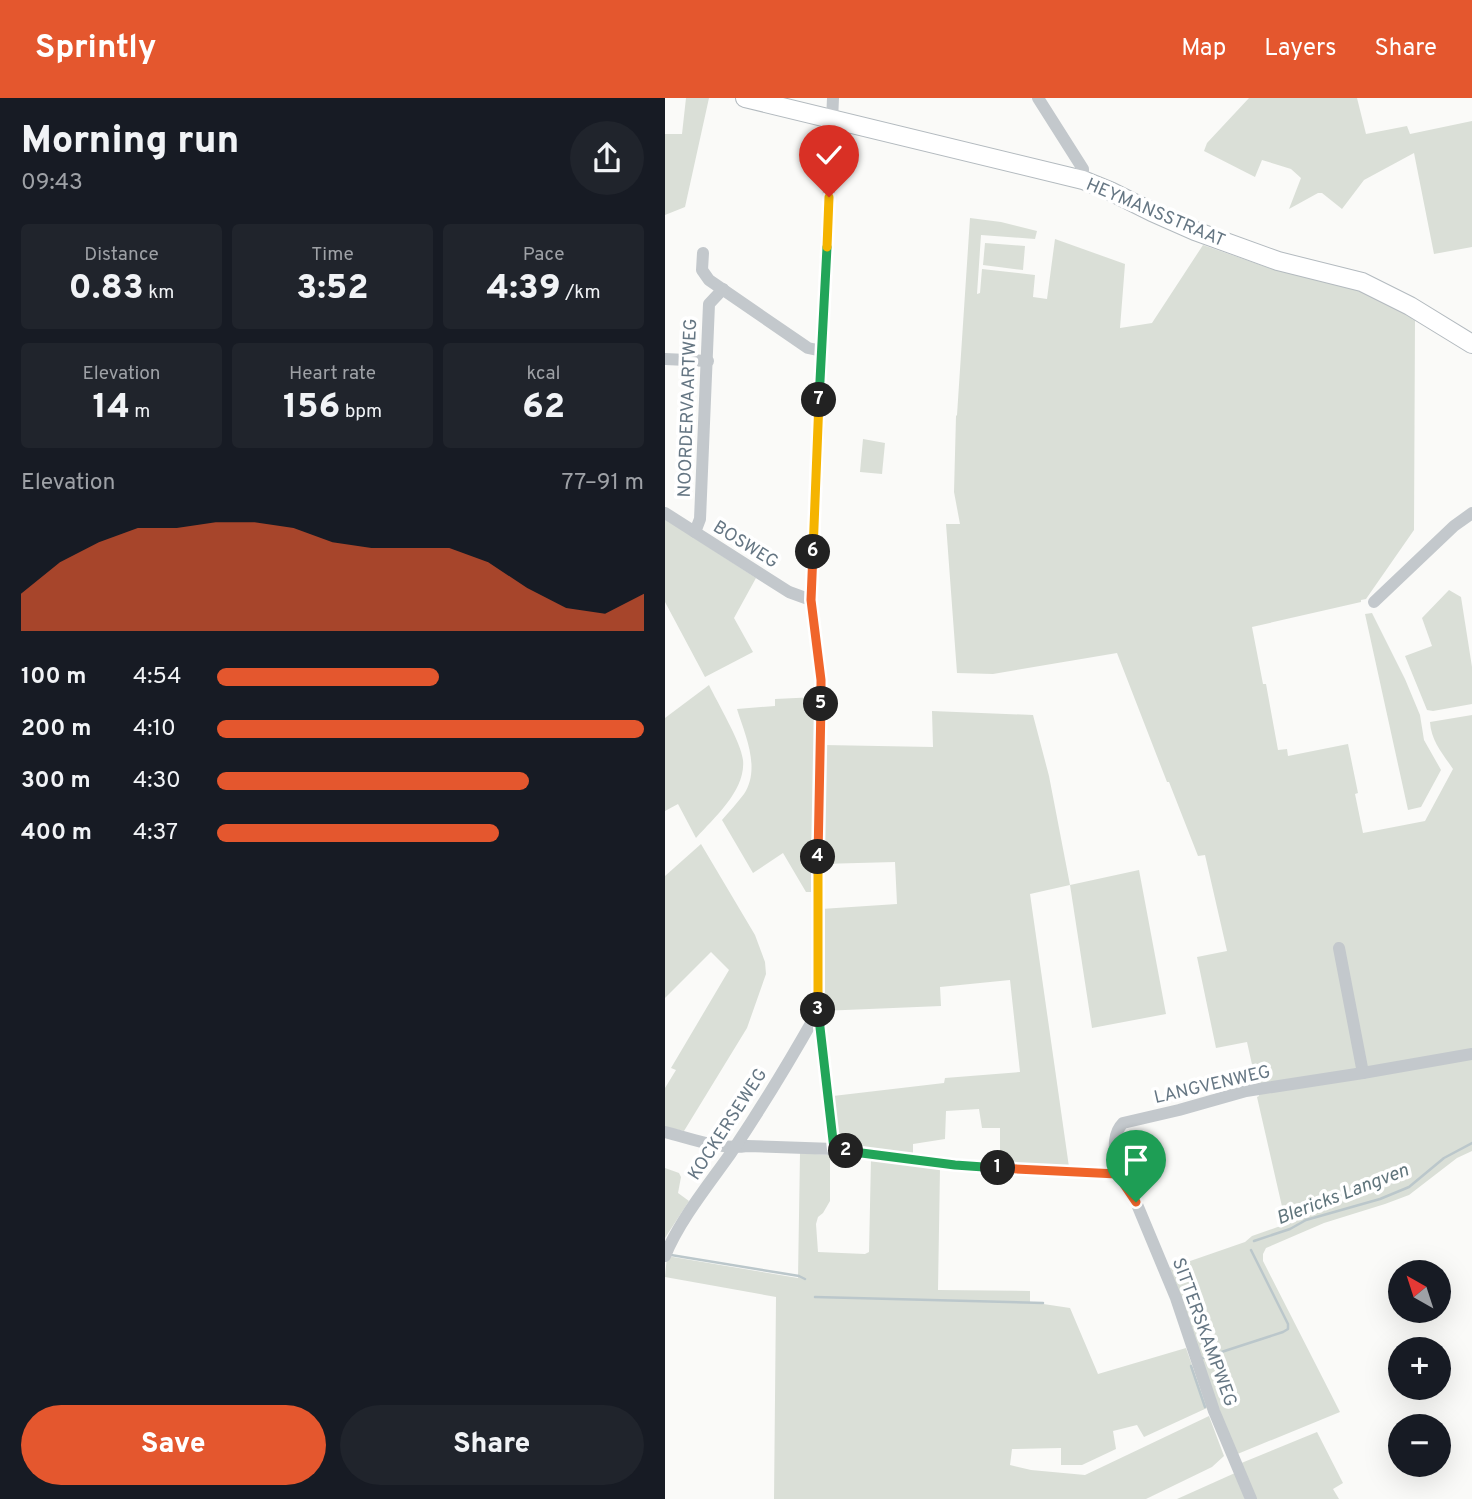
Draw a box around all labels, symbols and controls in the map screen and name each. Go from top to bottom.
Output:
text: Sprintly [35,28,157,70]
text: Map [1181,34,1226,64]
text: Layers [1264,34,1336,64]
text: Share [1374,34,1437,64]
text: Morning run [21,118,239,167]
button: share [570,121,644,195]
pin [799,125,859,197]
icon: check [810,136,848,174]
text: 09:43 [21,169,83,198]
street label: HEYMANSSTRAAT [1082,174,1229,253]
text: Distance [84,243,159,267]
text: Time [311,243,354,267]
text: Pace [523,243,564,267]
text: 0.83 [69,267,144,311]
text: 3:52 [296,267,369,311]
text: 4:39 [486,267,561,311]
text: km [144,281,174,305]
text: /km [561,281,601,305]
street label: NOORDERVAARTWEG [674,318,703,498]
text: Elevation [82,362,161,386]
text: Heart rate [289,362,376,386]
text: kcal [527,362,560,386]
pin: 7 [801,382,837,418]
text: 14 [93,386,130,430]
text: 156 [283,386,340,430]
text: 62 [522,386,565,430]
text: 7 [813,387,824,411]
text: m [130,400,150,424]
text: bpm [340,400,382,424]
text: Elevation [21,469,116,498]
text: 77–91 m [561,469,644,498]
street label: BOSWEG [708,516,782,574]
pin: 6 [795,534,831,570]
text: 6 [807,539,818,563]
text: 100 m [21,663,86,692]
text: 4:54 [133,663,181,692]
pin: 5 [803,686,839,722]
text: 5 [815,691,826,715]
text: 200 m [21,715,91,744]
text: 4:10 [133,715,176,744]
text: 300 m [21,767,91,796]
text: 4:30 [133,767,181,796]
text: 400 m [21,819,92,848]
text: 4:37 [133,819,178,848]
pin: 4 [801,840,835,874]
text: 4 [811,844,824,868]
pin: 3 [801,992,835,1028]
text: 3 [812,997,823,1021]
street label: LANGVENWEG [1152,1061,1273,1110]
street label: KOCKERSEWEG [684,1064,773,1185]
pin [1106,1130,1166,1202]
pin: 2 [829,1134,863,1168]
text: 2 [840,1138,851,1162]
icon: arrive [1117,1141,1155,1179]
pin: 1 [981,1150,1015,1186]
text: 1 [994,1155,1001,1179]
water label: Blericks Langven [1273,1158,1413,1231]
street label: SITTERSKAMPWEG [1166,1255,1241,1410]
north arrow [1388,1260,1451,1323]
map controls [1388,1260,1451,1477]
button: + [1388,1337,1451,1400]
button: Save [21,1405,326,1485]
button: Share [340,1405,644,1485]
button: − [1388,1414,1451,1477]

